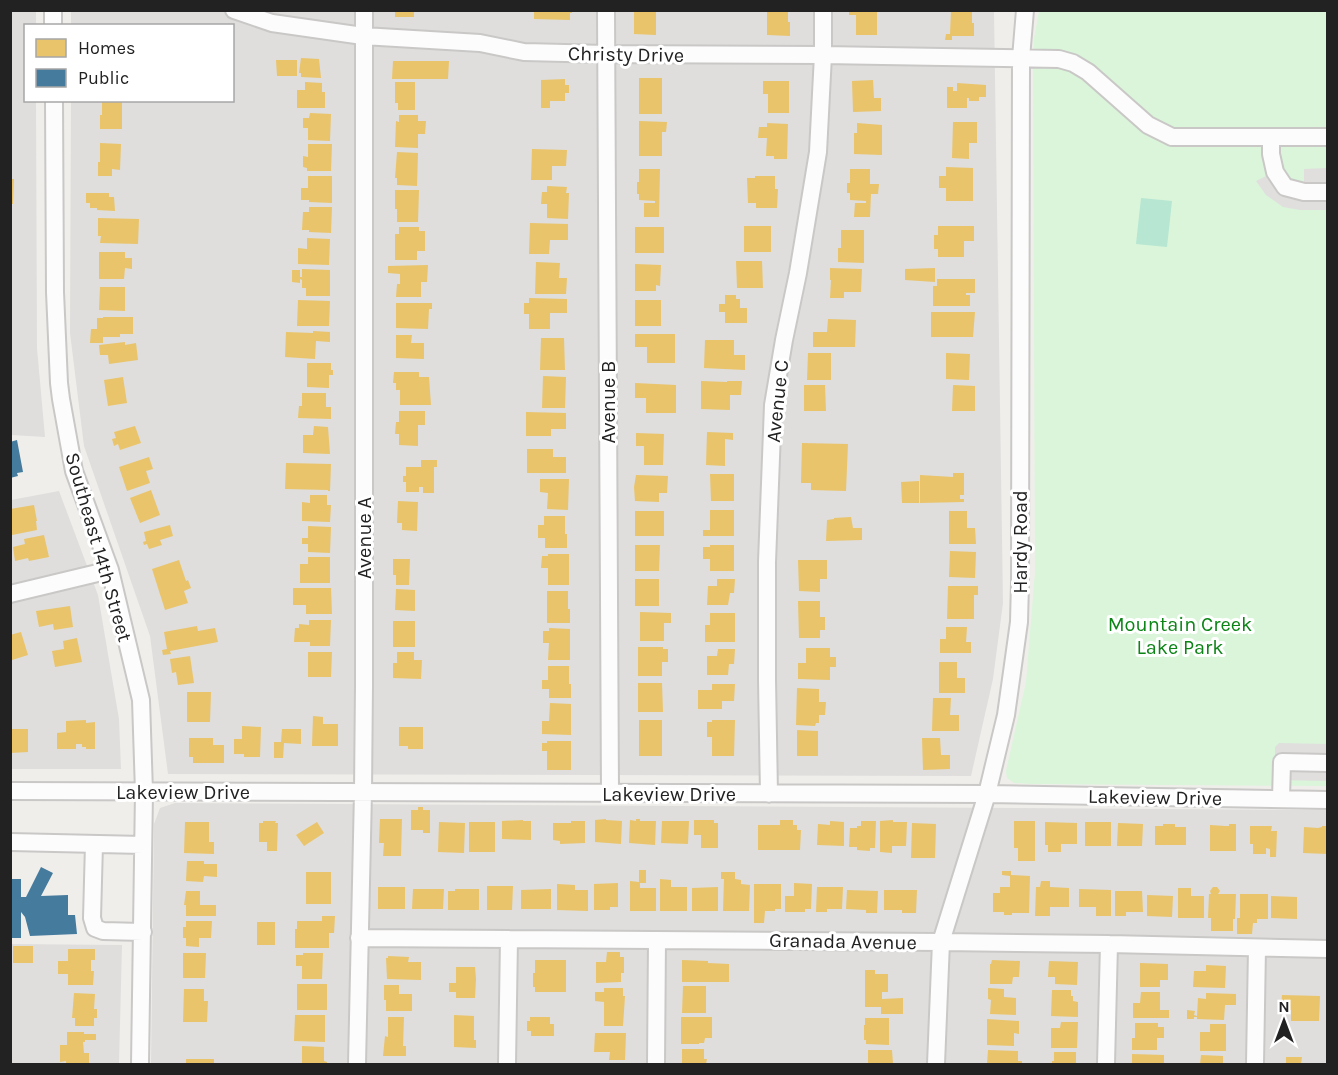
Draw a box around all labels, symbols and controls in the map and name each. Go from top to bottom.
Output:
legend [24,24,234,102]
text: Homes [78,37,135,59]
street label: Christy Drive [568,42,684,67]
text: Public [78,67,129,89]
street label: Avenue C [762,359,793,443]
street label: Avenue B [597,361,620,444]
street label: Southeast 14th Street [60,450,137,645]
street label: Hardy Road [1009,490,1032,594]
street label: Avenue A [353,497,376,579]
park label: Mountain Creek Lake Park [1108,613,1252,659]
street label: Lakeview Drive [116,781,250,804]
street label: Lakeview Drive [602,783,736,806]
street label: Lakeview Drive [1088,785,1222,810]
street label: Granada Avenue [769,929,917,954]
north arrow [1254,991,1314,1051]
text: N [1278,997,1290,1016]

